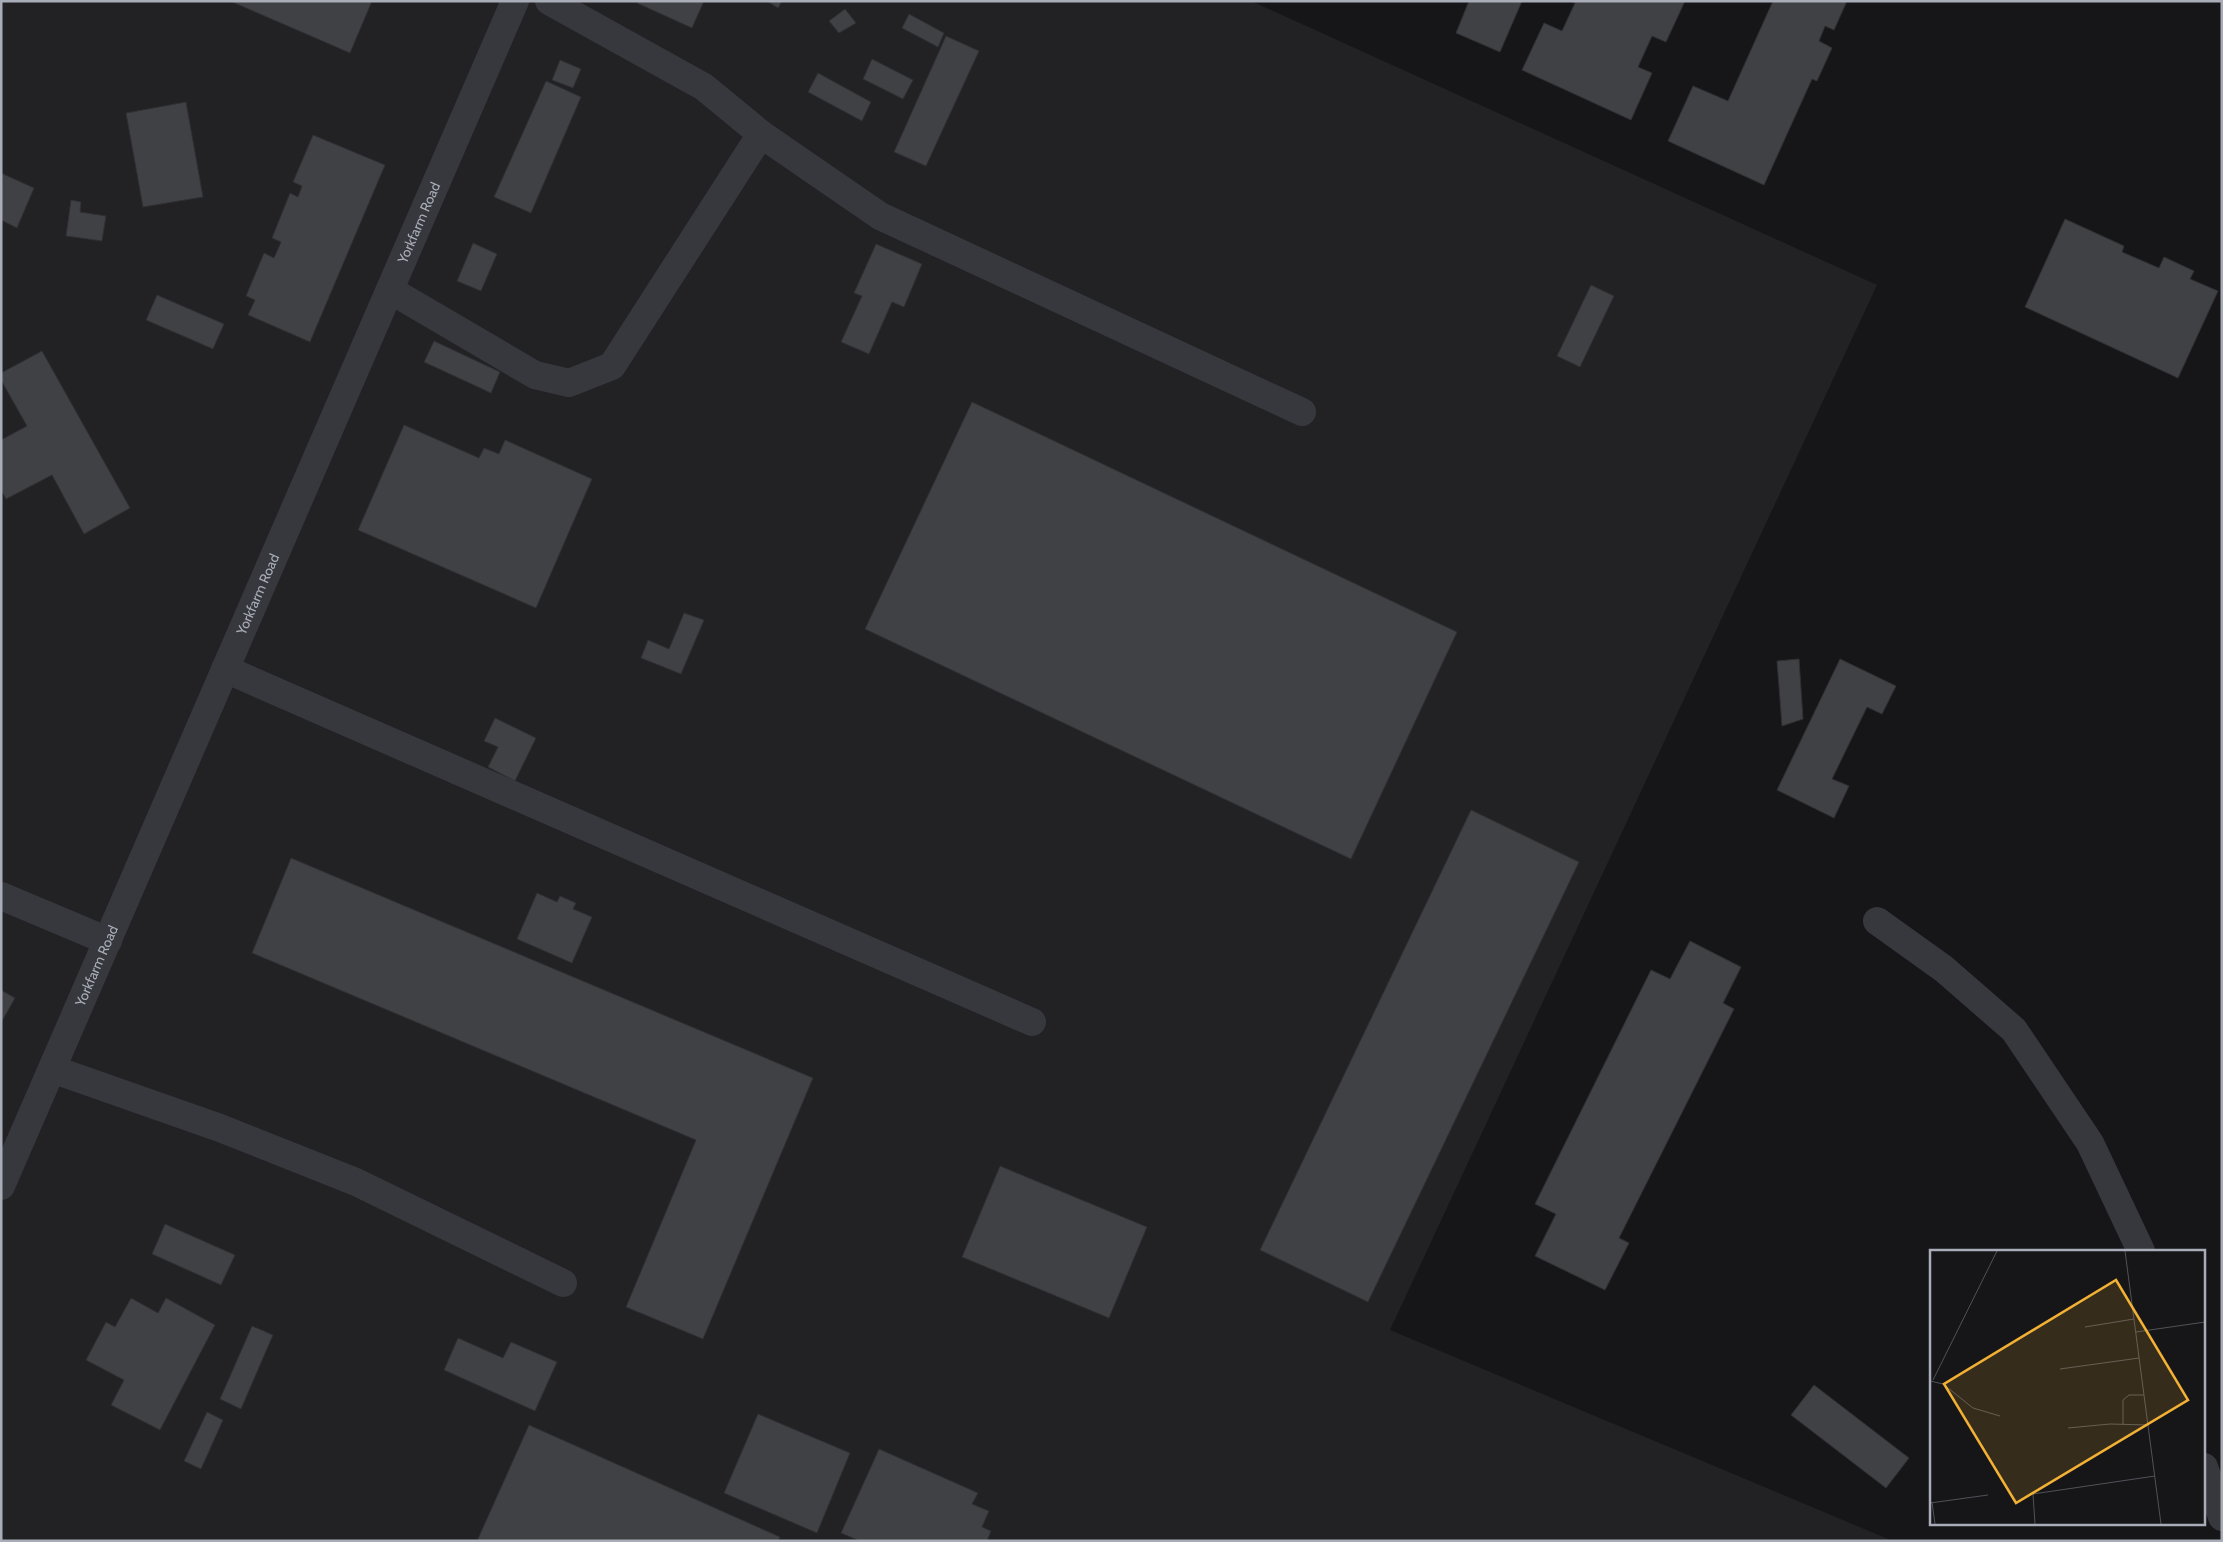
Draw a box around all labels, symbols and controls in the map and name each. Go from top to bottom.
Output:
street label: Yorkfarm Road [393,179,444,267]
street label: Yorkfarm Road [232,551,283,639]
street label: Yorkfarm Road [71,922,122,1010]
inset map [1930,1250,2206,1524]

